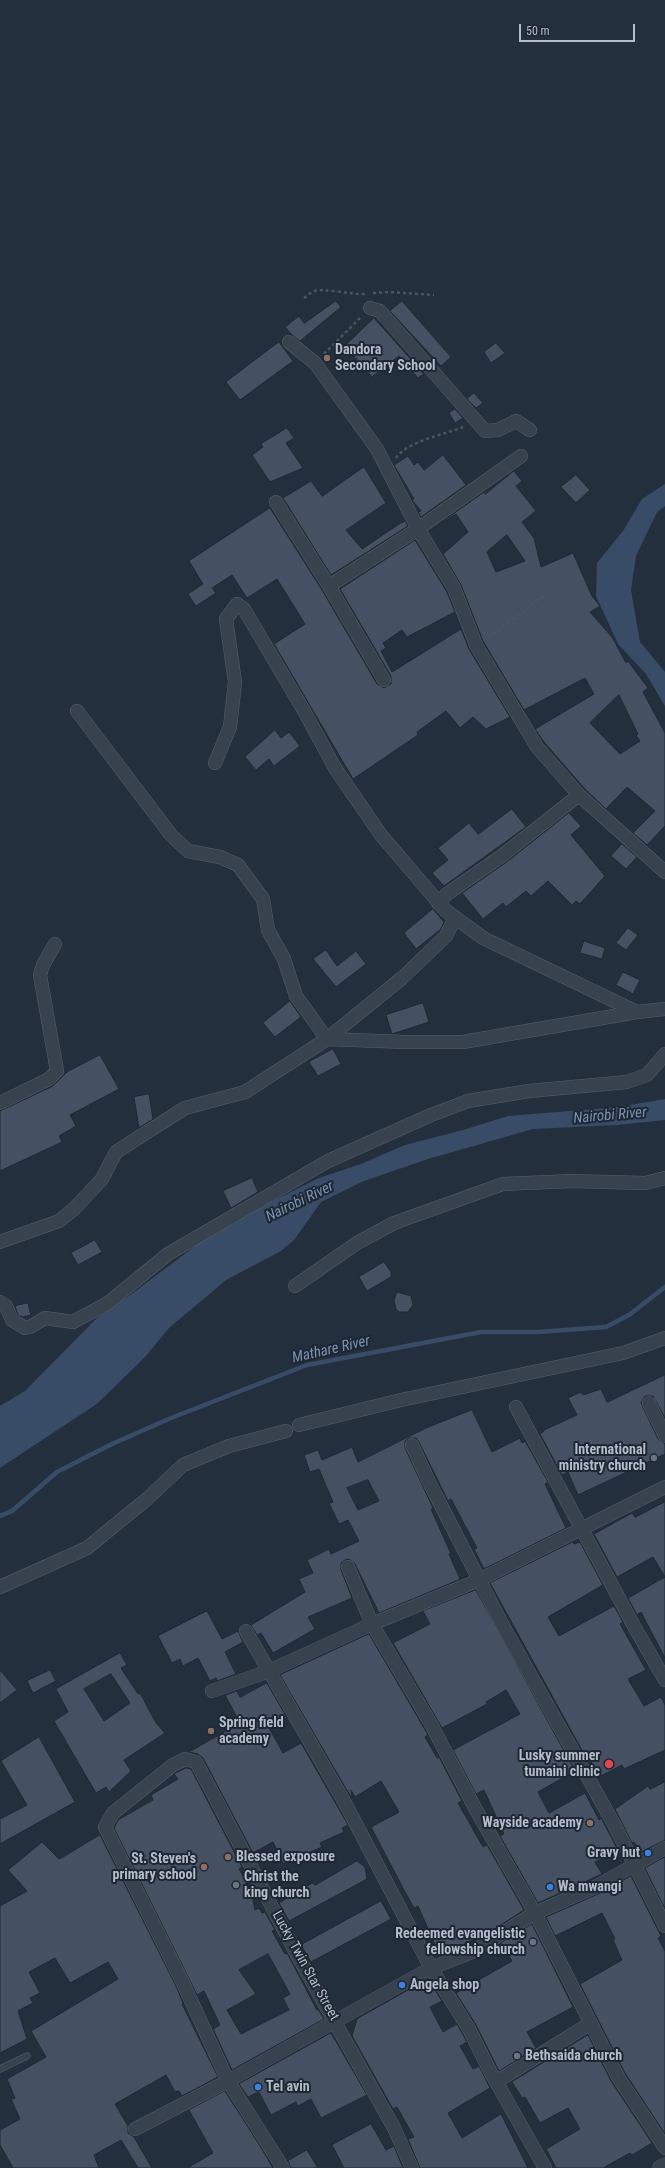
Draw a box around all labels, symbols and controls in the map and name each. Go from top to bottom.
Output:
scale bar [521,16,637,42]
text: 50 m [526,24,550,38]
place label: Dandora Secondary School [335,342,436,374]
marker: Dandora Secondary School [322,353,332,363]
water label: Nairobi River [573,1104,647,1128]
water label: Nairobi River [263,1178,337,1226]
water label: Mathare River [290,1332,372,1368]
place label: International ministry church [559,1442,646,1474]
marker: International ministry church [649,1453,659,1463]
place label: Spring field academy [219,1715,284,1748]
marker: Spring field academy [206,1726,216,1736]
place label: Lusky summer tumaini clinic [519,1748,600,1780]
marker: Lusky summer tumaini clinic [603,1758,615,1770]
place label: Wayside academy [482,1815,582,1831]
marker: Wayside academy [585,1818,595,1828]
place label: Gravy hut [587,1845,640,1861]
marker: Gravy hut [643,1848,653,1858]
place label: Blessed exposure [236,1849,335,1865]
place label: St. Steven's primary school [113,1851,196,1884]
marker: Blessed exposure [223,1852,233,1862]
marker: St. Steven's primary school [199,1862,209,1872]
place label: Christ the king church [244,1869,309,1902]
place label: Wa mwangi [558,1879,621,1895]
marker: Christ the king church [231,1880,241,1890]
marker: Wa mwangi [545,1882,555,1892]
street label: Lucky Twin Star Street [268,1908,342,2024]
place label: Redeemed evangelistic fellowship church [395,1926,525,1958]
marker: Redeemed evangelistic fellowship church [528,1937,538,1947]
place label: Angela shop [410,1977,479,1993]
marker: Angela shop [397,1980,407,1990]
place label: Bethsaida church [525,2048,622,2064]
marker: Bethsaida church [512,2051,522,2061]
place label: Tel avin [266,2079,310,2095]
marker: Tel avin [253,2082,263,2092]

